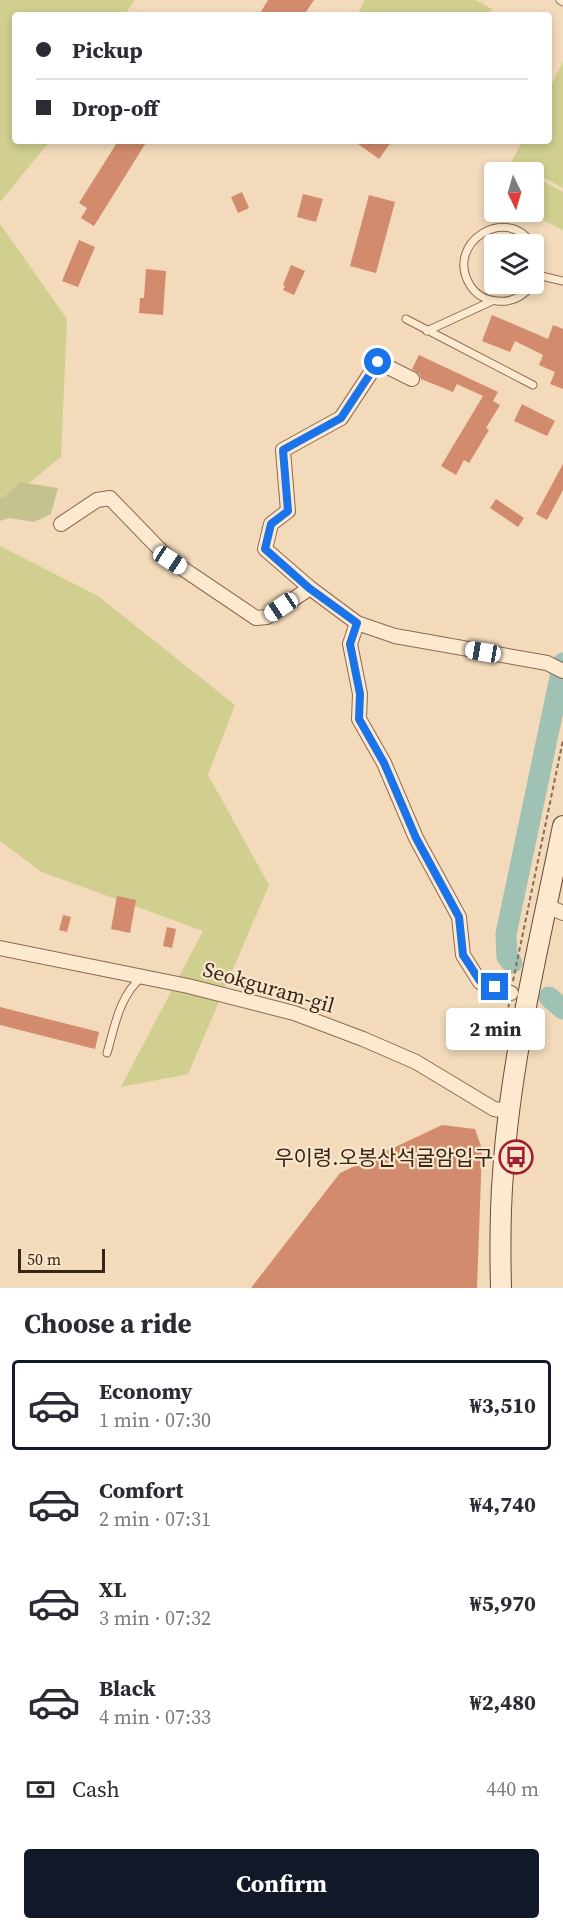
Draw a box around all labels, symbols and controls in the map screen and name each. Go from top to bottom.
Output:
text: Pickup [72,35,143,65]
text: Drop-off [72,93,158,123]
north arrow [484,162,544,222]
map controls [484,162,544,294]
button: layers [484,234,544,294]
route start [364,348,391,375]
car [150,543,190,577]
car [261,589,301,625]
car [464,640,502,664]
street label: Seokguram-gil [200,954,338,1020]
route end [481,973,508,1000]
callout: 2 min [446,1008,544,1050]
text: 2 min [470,1015,521,1043]
bus stop icon: 우이령.오봉산석굴암입구 [498,1139,534,1175]
place label: 우이령.오봉산석굴암입구 [274,1143,493,1172]
scale bar [18,1246,105,1274]
text: 50 m [27,1248,61,1270]
text: Choose a ride [24,1305,192,1342]
text: Economy [99,1376,193,1406]
icon: car [27,1378,81,1432]
text: ₩3,510 [470,1390,536,1420]
text: 1 min · 07:30 [99,1406,211,1434]
text: Comfort [99,1475,183,1505]
icon: car [27,1477,81,1531]
text: ₩4,740 [470,1489,536,1519]
text: 2 min · 07:31 [99,1505,211,1533]
text: XL [99,1574,126,1604]
icon: car [27,1576,81,1630]
text: ₩5,970 [470,1588,536,1618]
text: 3 min · 07:32 [99,1604,211,1632]
text: Black [99,1673,156,1703]
icon: car [27,1675,81,1729]
text: ₩2,480 [470,1687,536,1717]
text: 4 min · 07:33 [99,1703,211,1731]
icon: cash [24,1773,57,1806]
text: Cash [72,1774,120,1804]
text: 440 m [486,1775,539,1803]
button: Confirm [24,1849,539,1918]

